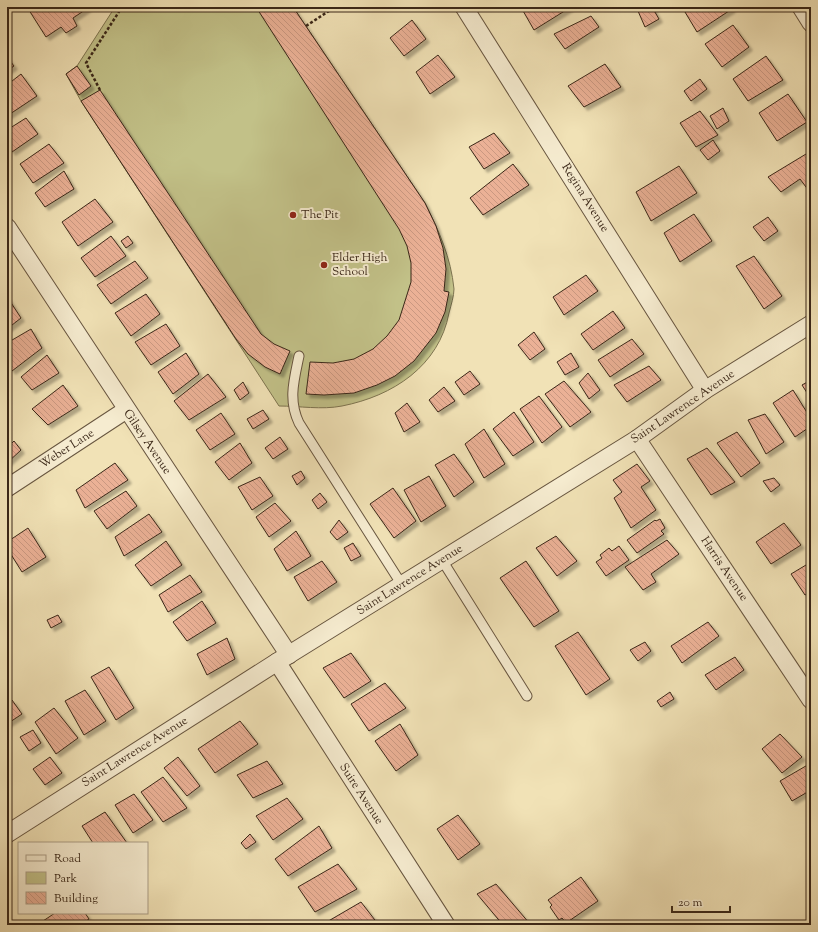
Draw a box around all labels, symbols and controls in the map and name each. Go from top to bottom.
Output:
street label: Regina Avenue [557,160,614,236]
place label: The Pit [301,206,339,224]
marker: The Pit [288,210,298,220]
place label: Elder High School [332,249,388,281]
marker: Elder High School [319,260,329,270]
street label: Saint Lawrence Avenue [627,365,739,449]
street label: Gilsey Avenue [118,406,176,479]
street label: Weber Lane [36,424,98,473]
street label: Harris Avenue [696,533,753,605]
street label: Saint Lawrence Avenue [353,540,467,620]
street label: Saint Lawrence Avenue [78,712,192,792]
street label: Suire Avenue [334,760,388,829]
legend [18,842,148,914]
text: Road [54,850,81,868]
text: Park [54,870,77,888]
scale bar [672,888,730,914]
text: Building [54,890,98,908]
text: 20 m [678,894,703,912]

